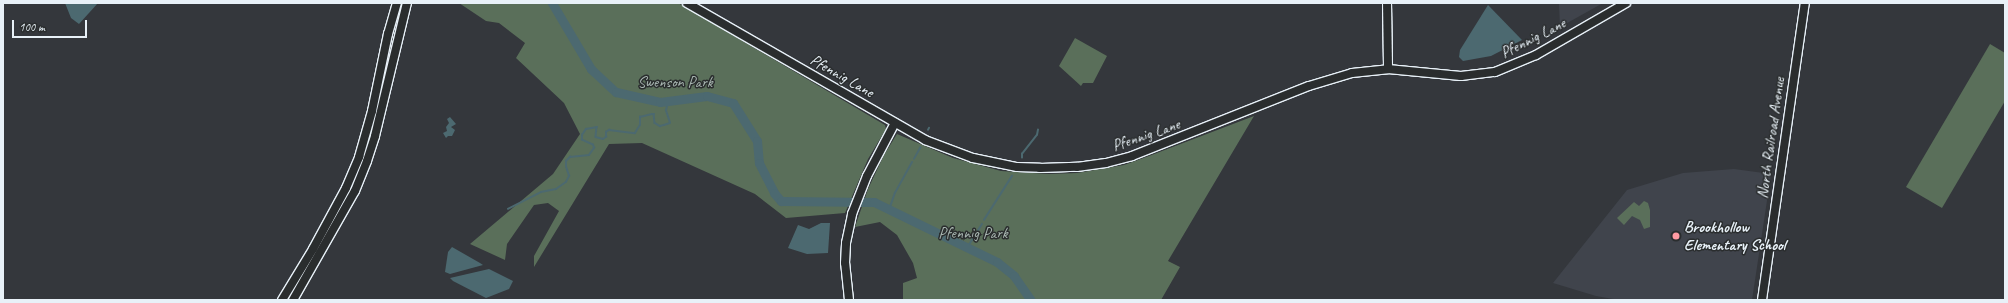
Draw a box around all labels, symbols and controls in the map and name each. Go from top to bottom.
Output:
scale bar [14,12,89,38]
street label: Pfennig Lane [1497,13,1569,63]
text: 100 m [19,19,45,35]
street label: Pfennig Lane [807,50,877,102]
park label: Swenson Park [637,72,713,92]
street label: North Railroad Avenue [1753,75,1789,201]
street label: Pfennig Lane [1110,114,1182,156]
place label: Brookhollow Elementary School [1684,217,1786,255]
park label: Pfennig Park [938,223,1008,243]
marker: Brookhollow Elementary School [1671,231,1681,241]

